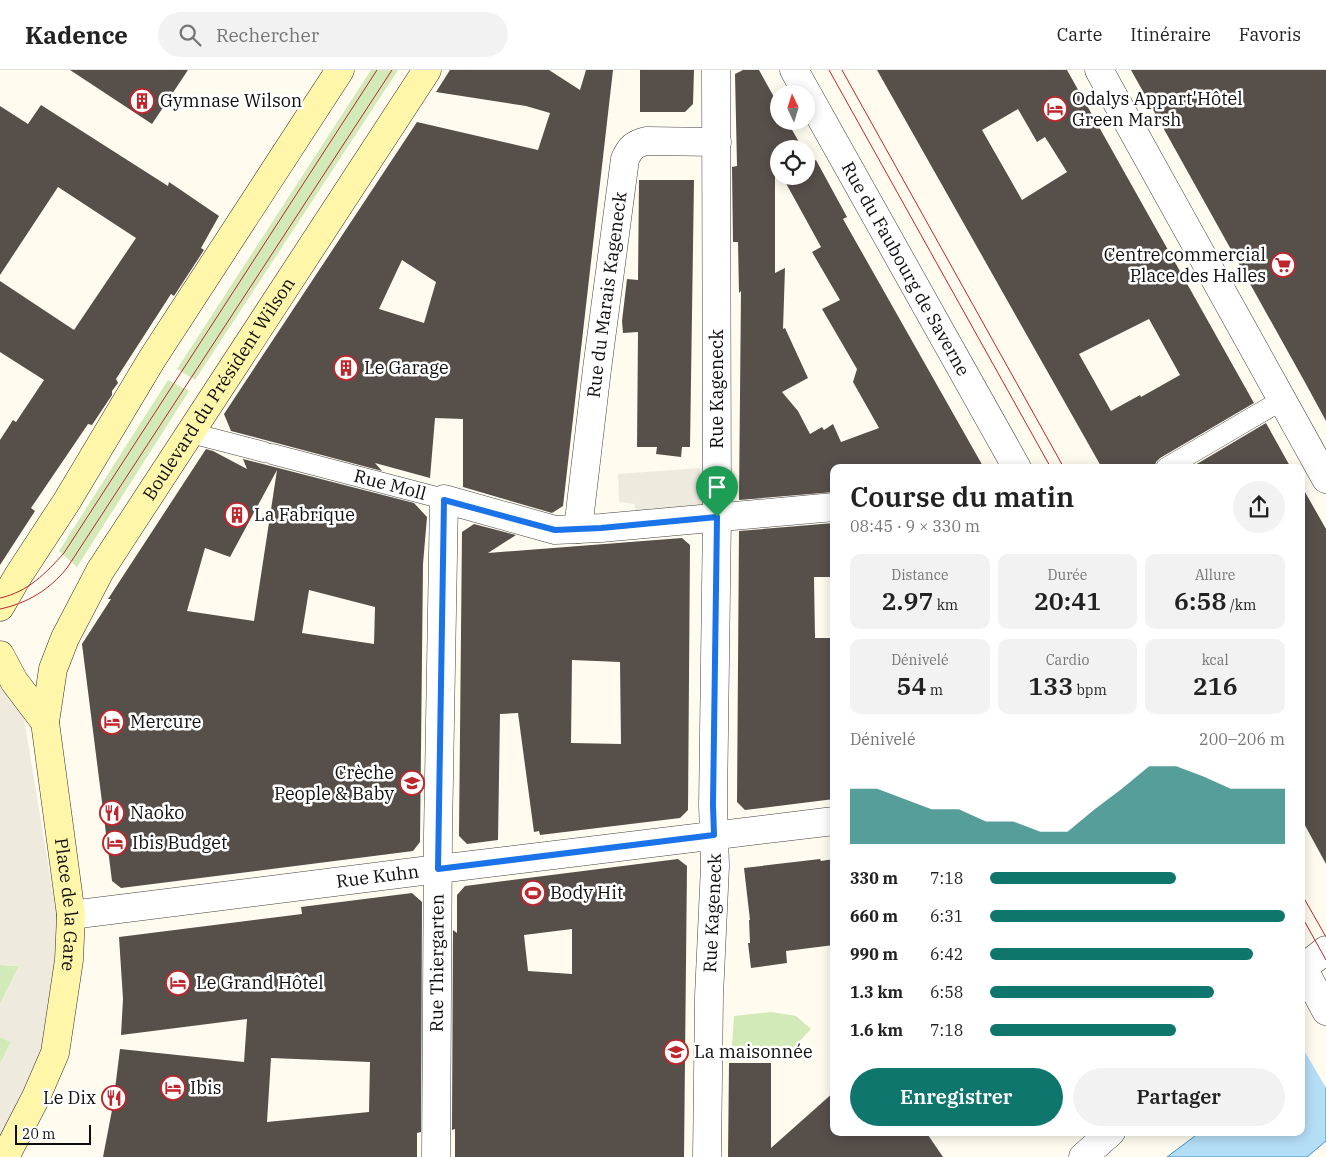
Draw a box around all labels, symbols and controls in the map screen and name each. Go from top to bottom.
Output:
search box [158,12,508,57]
text: Kadence [25,19,128,51]
icon: search [176,21,204,49]
text: Rechercher [216,23,319,47]
text: Carte [1057,23,1102,46]
text: Itinéraire [1130,23,1211,46]
text: Favoris [1239,23,1301,46]
north arrow [770,85,815,130]
map controls [770,85,815,185]
place label: Odalys Appart'Hôtel Green Marsh [1072,87,1243,131]
building icon: Gymnase Wilson [129,88,155,114]
place label: Gymnase Wilson [160,89,302,112]
hotel icon: Odalys Appart'Hôtel Green Marsh [1042,96,1068,122]
button: locate [770,140,815,185]
street label: Rue du Faubourg de Saverne [837,157,975,380]
street label: Rue du Marais Kageneck [582,190,632,399]
place label: Centre commercial Place des Halles [1104,243,1266,287]
supermarket icon: Centre commercial Place des Halles [1270,252,1296,278]
street label: Boulevard du Président Wilson [137,273,300,504]
street label: Rue Kageneck [705,329,728,449]
building icon: Le Garage [333,355,359,381]
place label: Le Garage [364,356,449,379]
street label: Rue Moll [352,464,429,505]
pin [696,466,738,517]
icon: arrive [703,473,731,501]
text: Course du matin [850,478,1074,515]
button: share [1233,481,1285,533]
building icon: La Fabrique [224,502,250,528]
place label: La Fabrique [254,503,355,526]
text: 08:45 · 9 × 330 m [850,516,980,536]
text: Distance [891,566,948,584]
text: Durée [1048,566,1087,584]
text: Allure [1195,566,1235,584]
text: 2.97 [881,584,933,617]
text: 20:41 [1034,584,1101,617]
text: 6:58 [1174,584,1226,617]
text: km [933,596,958,614]
text: /km [1226,596,1256,614]
text: Dénivelé [891,651,948,669]
text: Cardio [1046,651,1089,669]
text: kcal [1202,651,1229,669]
text: 54 [897,669,927,702]
text: 133 [1028,669,1073,702]
text: 216 [1193,669,1238,702]
text: m [927,681,943,699]
text: bpm [1073,681,1107,699]
hotel icon: Mercure [99,709,125,735]
place label: Mercure [130,710,201,733]
text: Dénivelé [850,729,915,749]
text: 200–206 m [1199,729,1285,749]
place label: Crèche People & Baby [274,761,394,805]
school or university icon: Crèche People & Baby [399,770,425,796]
restaurant icon: Naoko [99,800,125,826]
place label: Naoko [130,801,184,824]
hotel icon: Ibis Budget [102,830,128,856]
place label: Ibis Budget [132,831,227,854]
street label: Place de la Gare [50,836,83,973]
street label: Rue Kageneck [698,853,726,973]
street label: Rue Kuhn [335,859,420,893]
text: 330 m [850,868,898,888]
text: 7:18 [930,868,963,888]
sports icon: Body Hit [520,880,546,906]
place label: Body Hit [550,881,623,904]
street label: Rue Thiergarten [425,894,449,1032]
text: 660 m [850,906,898,926]
text: 6:31 [930,906,963,926]
text: 990 m [850,944,898,964]
text: 6:42 [930,944,963,964]
hotel icon: Le Grand Hôtel [165,970,191,996]
place label: Le Grand Hôtel [196,971,324,994]
text: 1.3 km [850,982,903,1002]
text: 6:58 [930,982,963,1002]
text: 1.6 km [850,1020,903,1040]
text: 7:18 [930,1020,963,1040]
school or university icon: La maisonnée [663,1039,689,1065]
place label: La maisonnée [694,1040,813,1063]
button: Enregistrer [850,1068,1063,1126]
button: Partager [1073,1068,1285,1126]
hotel icon: Ibis [160,1075,186,1101]
place label: Ibis [190,1076,221,1099]
restaurant icon: Le Dix [101,1085,127,1111]
place label: Le Dix [43,1086,96,1109]
scale bar [15,1122,91,1145]
text: 20 m [22,1125,55,1143]

